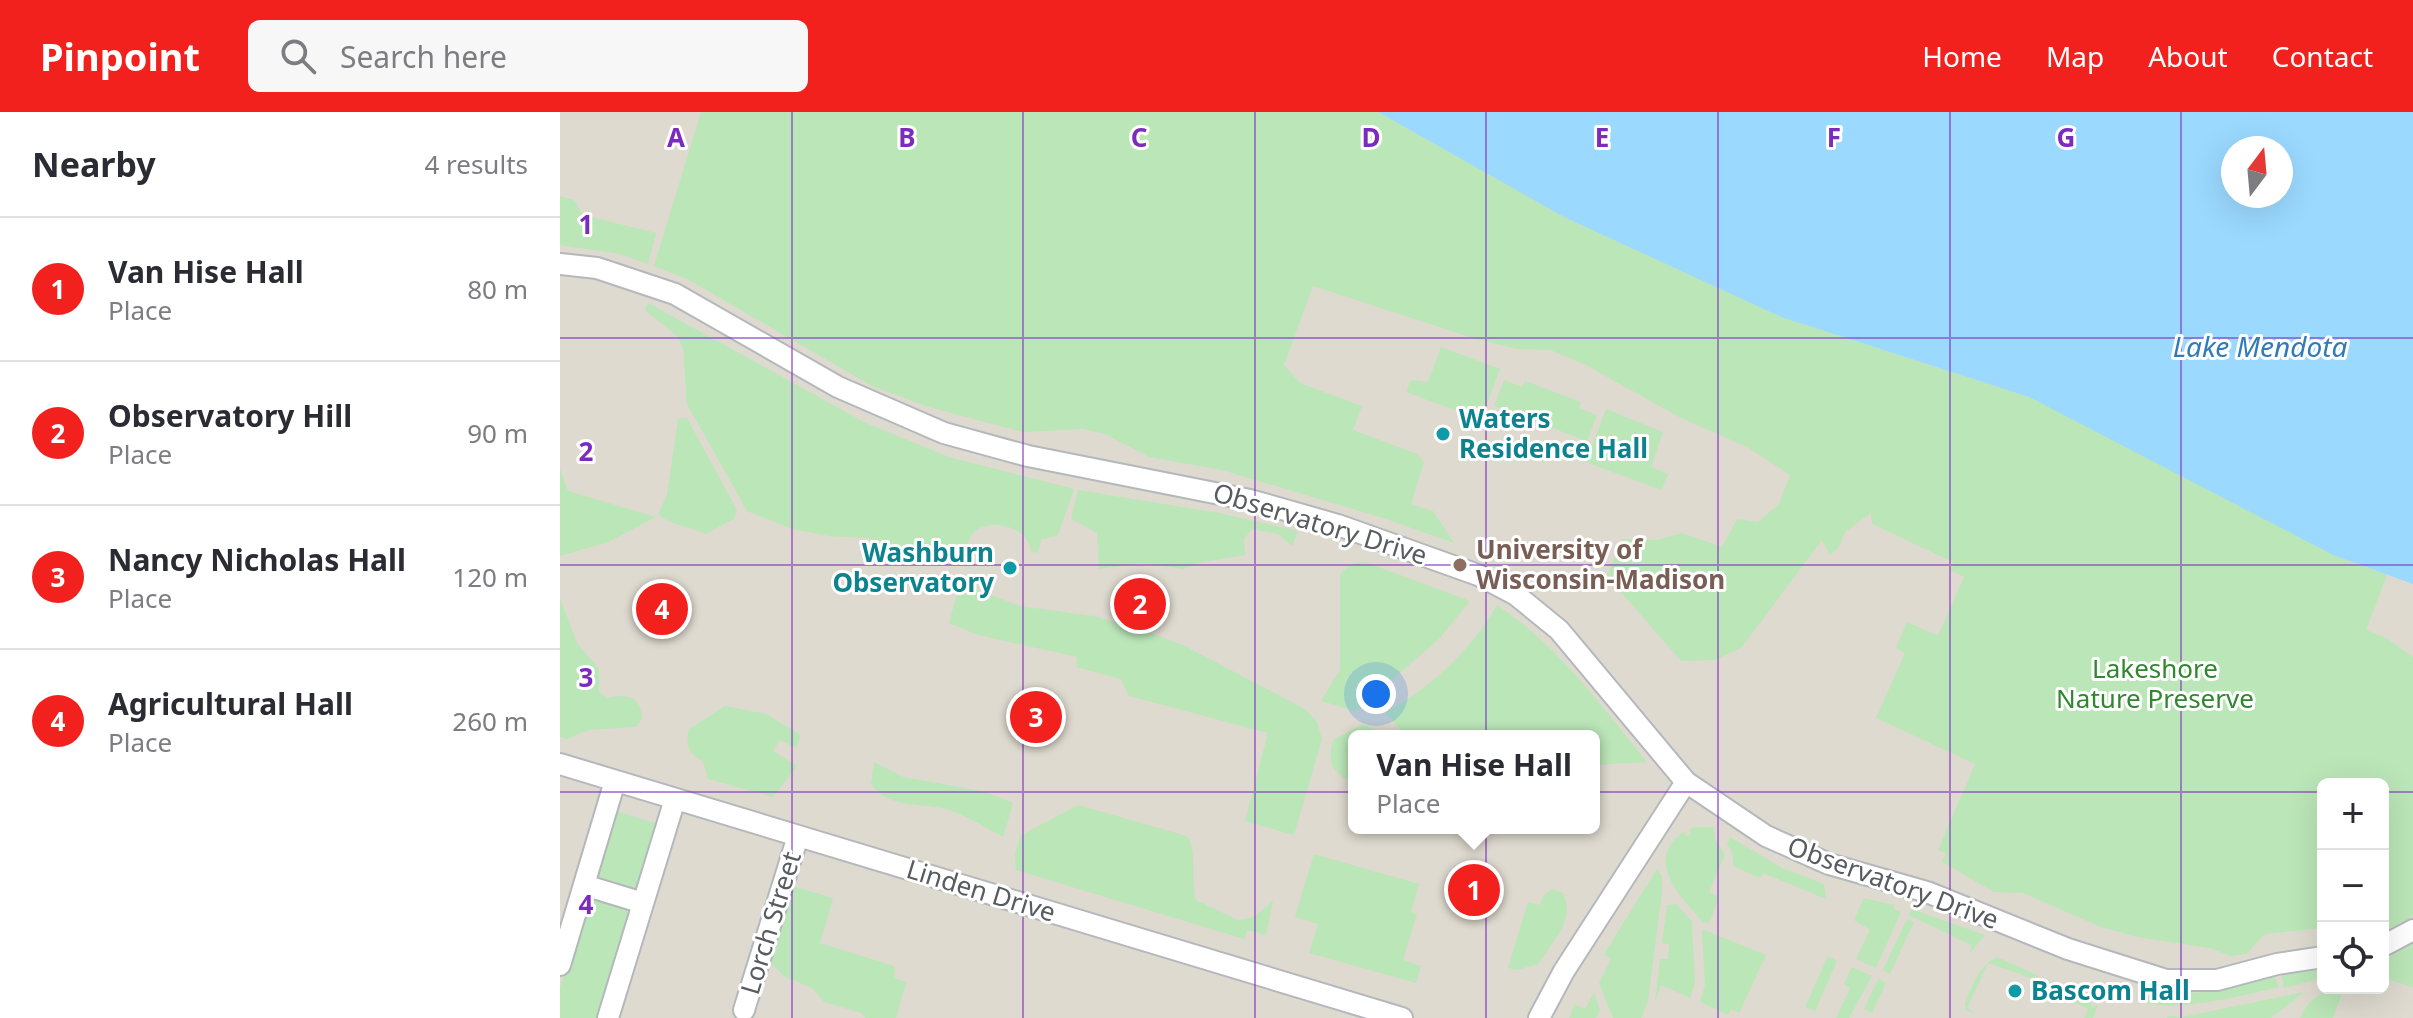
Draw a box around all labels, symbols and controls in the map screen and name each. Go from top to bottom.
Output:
search box [248,20,808,92]
text: Pinpoint [40,30,200,82]
icon: search [276,34,320,78]
text: Search here [340,36,507,77]
text: Home [1922,37,2002,75]
text: Map [2046,37,2104,75]
text: About [2148,37,2228,75]
text: Contact [2272,37,2373,75]
text: A [667,119,685,155]
text: B [898,119,916,155]
text: C [1131,119,1147,155]
text: D [1361,119,1381,155]
text: E [1595,119,1609,155]
text: F [1827,119,1841,155]
text: G [2057,119,2075,155]
north arrow [2221,136,2293,208]
text: Nearby [32,141,156,187]
text: 4 results [424,146,528,182]
text: 1 [579,206,593,242]
text: Van Hise Hall [108,251,304,292]
text: 1 [51,271,65,307]
text: 80 m [467,271,528,307]
text: Place [108,292,172,328]
water label: Lake Mendota [2173,327,2347,365]
text: Observatory Hill [108,395,352,436]
place label: Waters Residence Hall [1459,400,1648,466]
text: 2 [51,415,65,451]
text: 90 m [467,415,528,451]
marker: Waters Residence Hall [1434,425,1452,443]
text: 2 [579,433,594,469]
text: Place [108,436,172,472]
street label: Observatory Drive [1209,473,1432,573]
place label: University of Wisconsin-Madison [1476,531,1725,597]
place label: Washburn Observatory [832,534,994,600]
text: Nancy Nicholas Hall [108,539,406,580]
marker: University of Wisconsin-Madison [1451,556,1469,574]
text: 3 [51,559,65,595]
text: 120 m [452,559,528,595]
marker: Washburn Observatory [1001,559,1019,577]
pin: 2 [1114,574,1166,634]
pin: 4 [636,579,688,639]
text: Place [108,580,172,616]
park label: Lakeshore Nature Preserve [2056,650,2254,716]
text: 3 [579,659,593,695]
your location [1356,674,1396,714]
text: Agricultural Hall [108,683,353,724]
pin: 3 [1010,687,1062,747]
text: 4 [51,703,65,739]
text: 260 m [452,703,528,739]
text: Place [108,724,172,760]
popup [1348,730,1600,834]
text: Van Hise Hall [1376,744,1572,785]
map controls [2317,778,2389,994]
button: + [2317,778,2389,850]
text: Place [1376,785,1440,821]
street label: Observatory Drive [1783,827,2004,937]
street label: Lorch Street [731,847,809,998]
street label: Linden Drive [902,850,1060,930]
button: − [2317,850,2389,922]
pin: 1 [1448,860,1500,920]
text: 4 [579,886,594,922]
button: locate [2317,922,2389,994]
place label: Bascom Hall [2031,972,2190,1008]
marker: Bascom Hall [2006,982,2024,1000]

